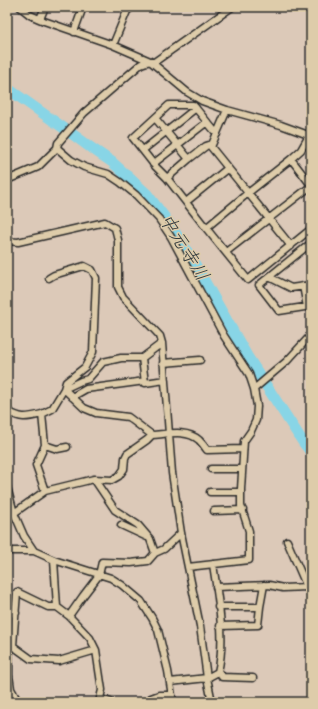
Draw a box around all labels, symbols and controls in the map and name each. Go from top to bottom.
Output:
water label: 中元寺川 [151,209,215,287]

